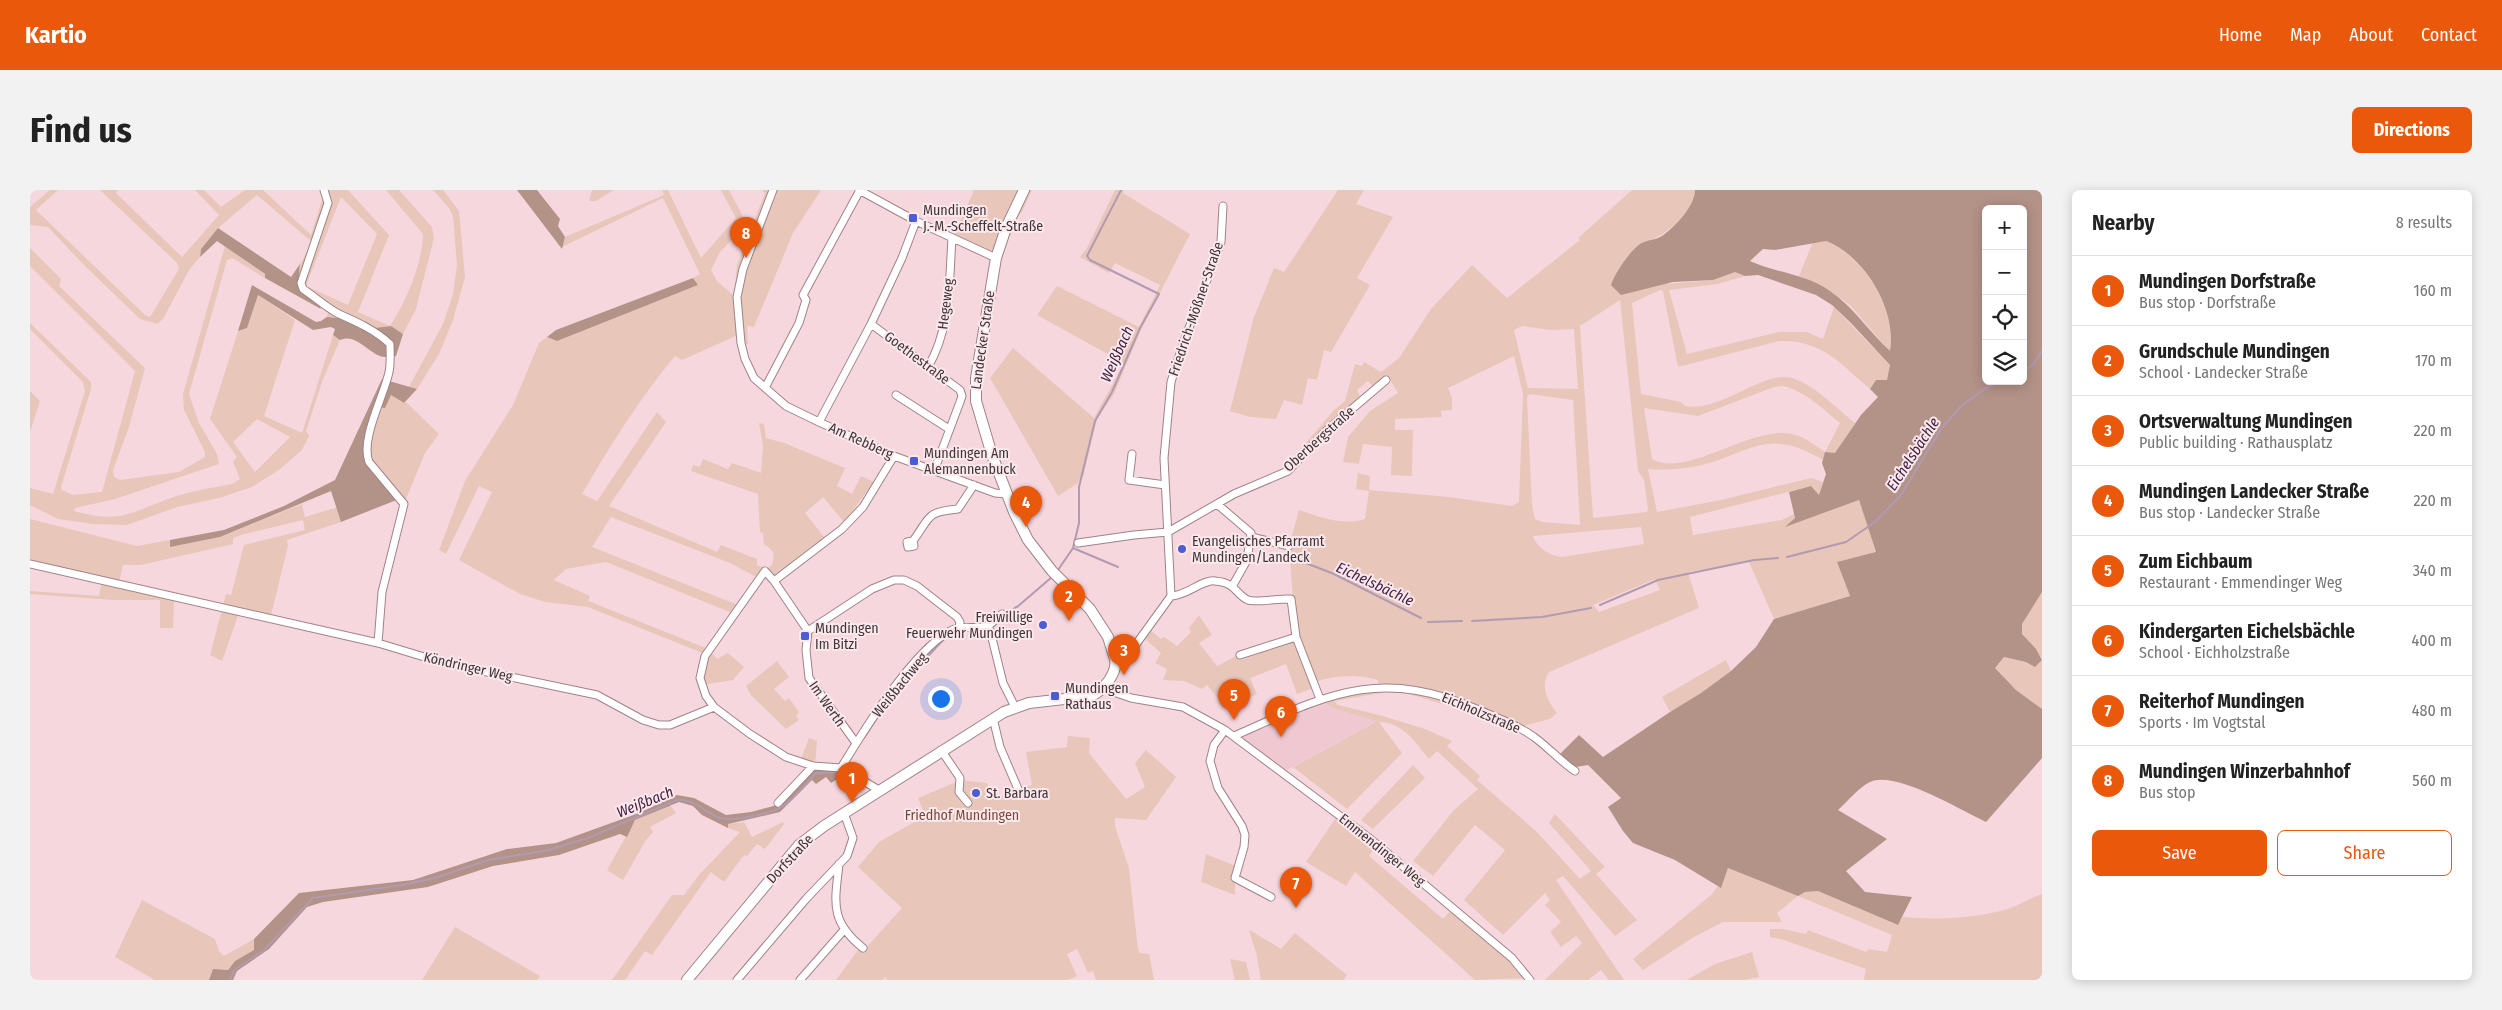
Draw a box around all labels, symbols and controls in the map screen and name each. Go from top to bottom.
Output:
text: Kartio [25,21,87,49]
text: Home [2219,24,2262,46]
text: Map [2290,24,2321,46]
text: About [2349,24,2393,46]
text: Contact [2421,24,2477,46]
button: Directions [2352,107,2472,153]
text: Find us [30,109,132,151]
place label: Mundingen J.-M.-Scheffelt-Straße [923,202,1043,235]
map controls [1982,205,2027,385]
button: + [1982,205,2027,250]
text: Nearby [2092,210,2154,236]
marker: Mundingen J.-M.-Scheffelt-Straße [907,212,919,224]
text: 8 results [2396,213,2452,232]
pin: 8 [730,217,762,258]
street label: Friedrich-Mößner-Straße [1165,240,1227,378]
button: − [1982,250,2027,295]
text: Mundingen Dorfstraße [2139,270,2316,293]
street label: Hegeweg [934,277,958,331]
text: 1 [2105,281,2111,300]
text: 160 m [2413,281,2452,300]
street label: Landecker Straße [968,289,998,390]
text: Bus stop · Dorfstraße [2139,293,2276,312]
button: locate [1982,295,2027,340]
water label: Weißbach [1097,323,1137,385]
street label: Goethestraße [881,328,953,388]
button: layers [1982,340,2027,385]
text: Grundschule Mundingen [2139,340,2330,363]
text: 2 [2104,351,2112,370]
text: 170 m [2415,351,2452,370]
text: School · Landecker Straße [2139,363,2308,382]
street label: Oberbergstraße [1280,403,1358,475]
text: Ortsverwaltung Mundingen [2139,410,2352,433]
water label: Eichelsbächle [1883,414,1943,494]
street label: Am Rebberg [826,419,896,463]
text: 3 [2104,421,2112,440]
text: 220 m [2413,421,2452,440]
text: Public building · Rathausplatz [2139,433,2332,452]
place label: Mundingen Am Alemannenbuck [924,445,1016,478]
marker: Mundingen Am Alemannenbuck [908,455,920,467]
text: Mundingen Landecker Straße [2139,480,2369,503]
pin: 4 [1010,486,1042,527]
text: 4 [2104,491,2112,510]
text: 220 m [2413,491,2452,510]
text: Bus stop · Landecker Straße [2139,503,2320,522]
place label: Evangelisches Pfarramt Mundingen/Landeck [1192,533,1325,566]
marker: Evangelisches Pfarramt Mundingen/Landeck [1176,543,1188,555]
text: Zum Eichbaum [2139,550,2252,573]
water label: Eichelsbächle [1333,558,1417,610]
text: 5 [2104,561,2112,580]
text: 340 m [2413,561,2452,580]
text: Restaurant · Emmendinger Weg [2139,573,2342,592]
pin: 2 [1053,580,1085,621]
place label: Freiwillige Feuerwehr Mundingen [906,609,1033,642]
marker: Freiwillige Feuerwehr Mundingen [1037,619,1049,631]
place label: Mundingen Im Bitzi [815,620,879,653]
text: Kindergarten Eichelsbächle [2139,620,2355,643]
marker: Mundingen Im Bitzi [799,630,811,642]
text: 6 [2104,631,2112,650]
text: 400 m [2412,631,2452,650]
pin: 3 [1108,634,1140,675]
text: School · Eichholzstraße [2139,643,2290,662]
street label: Köndringer Weg [422,649,514,686]
street label: Weißbachweg [869,649,932,721]
street label: Im Werth [805,678,849,730]
pin: 5 [1218,679,1250,720]
place label: Mundingen Rathaus [1065,680,1129,713]
your location [928,686,954,712]
street label: Eichholzstraße [1439,689,1523,737]
marker: Mundingen Rathaus [1049,690,1061,702]
text: Reiterhof Mundingen [2139,690,2305,713]
pin: 6 [1265,696,1297,737]
text: 7 [2105,701,2111,720]
text: 480 m [2412,701,2452,720]
text: Sports · Im Vogtstal [2139,713,2265,732]
text: Mundingen Winzerbahnhof [2139,760,2350,783]
pin: 1 [836,762,868,803]
text: 8 [2104,771,2112,790]
text: 560 m [2412,771,2452,790]
water label: Weißbach [614,782,676,822]
text: Bus stop [2139,783,2195,802]
place label: St. Barbara [986,785,1049,802]
marker: St. Barbara [970,787,982,799]
park label: Friedhof Mundingen [905,807,1019,824]
street label: Emmendinger Weg [1335,810,1429,890]
button: Save [2092,830,2267,876]
button: Share [2277,830,2452,876]
street label: Dorfstraße [763,831,817,887]
pin: 7 [1280,867,1312,908]

